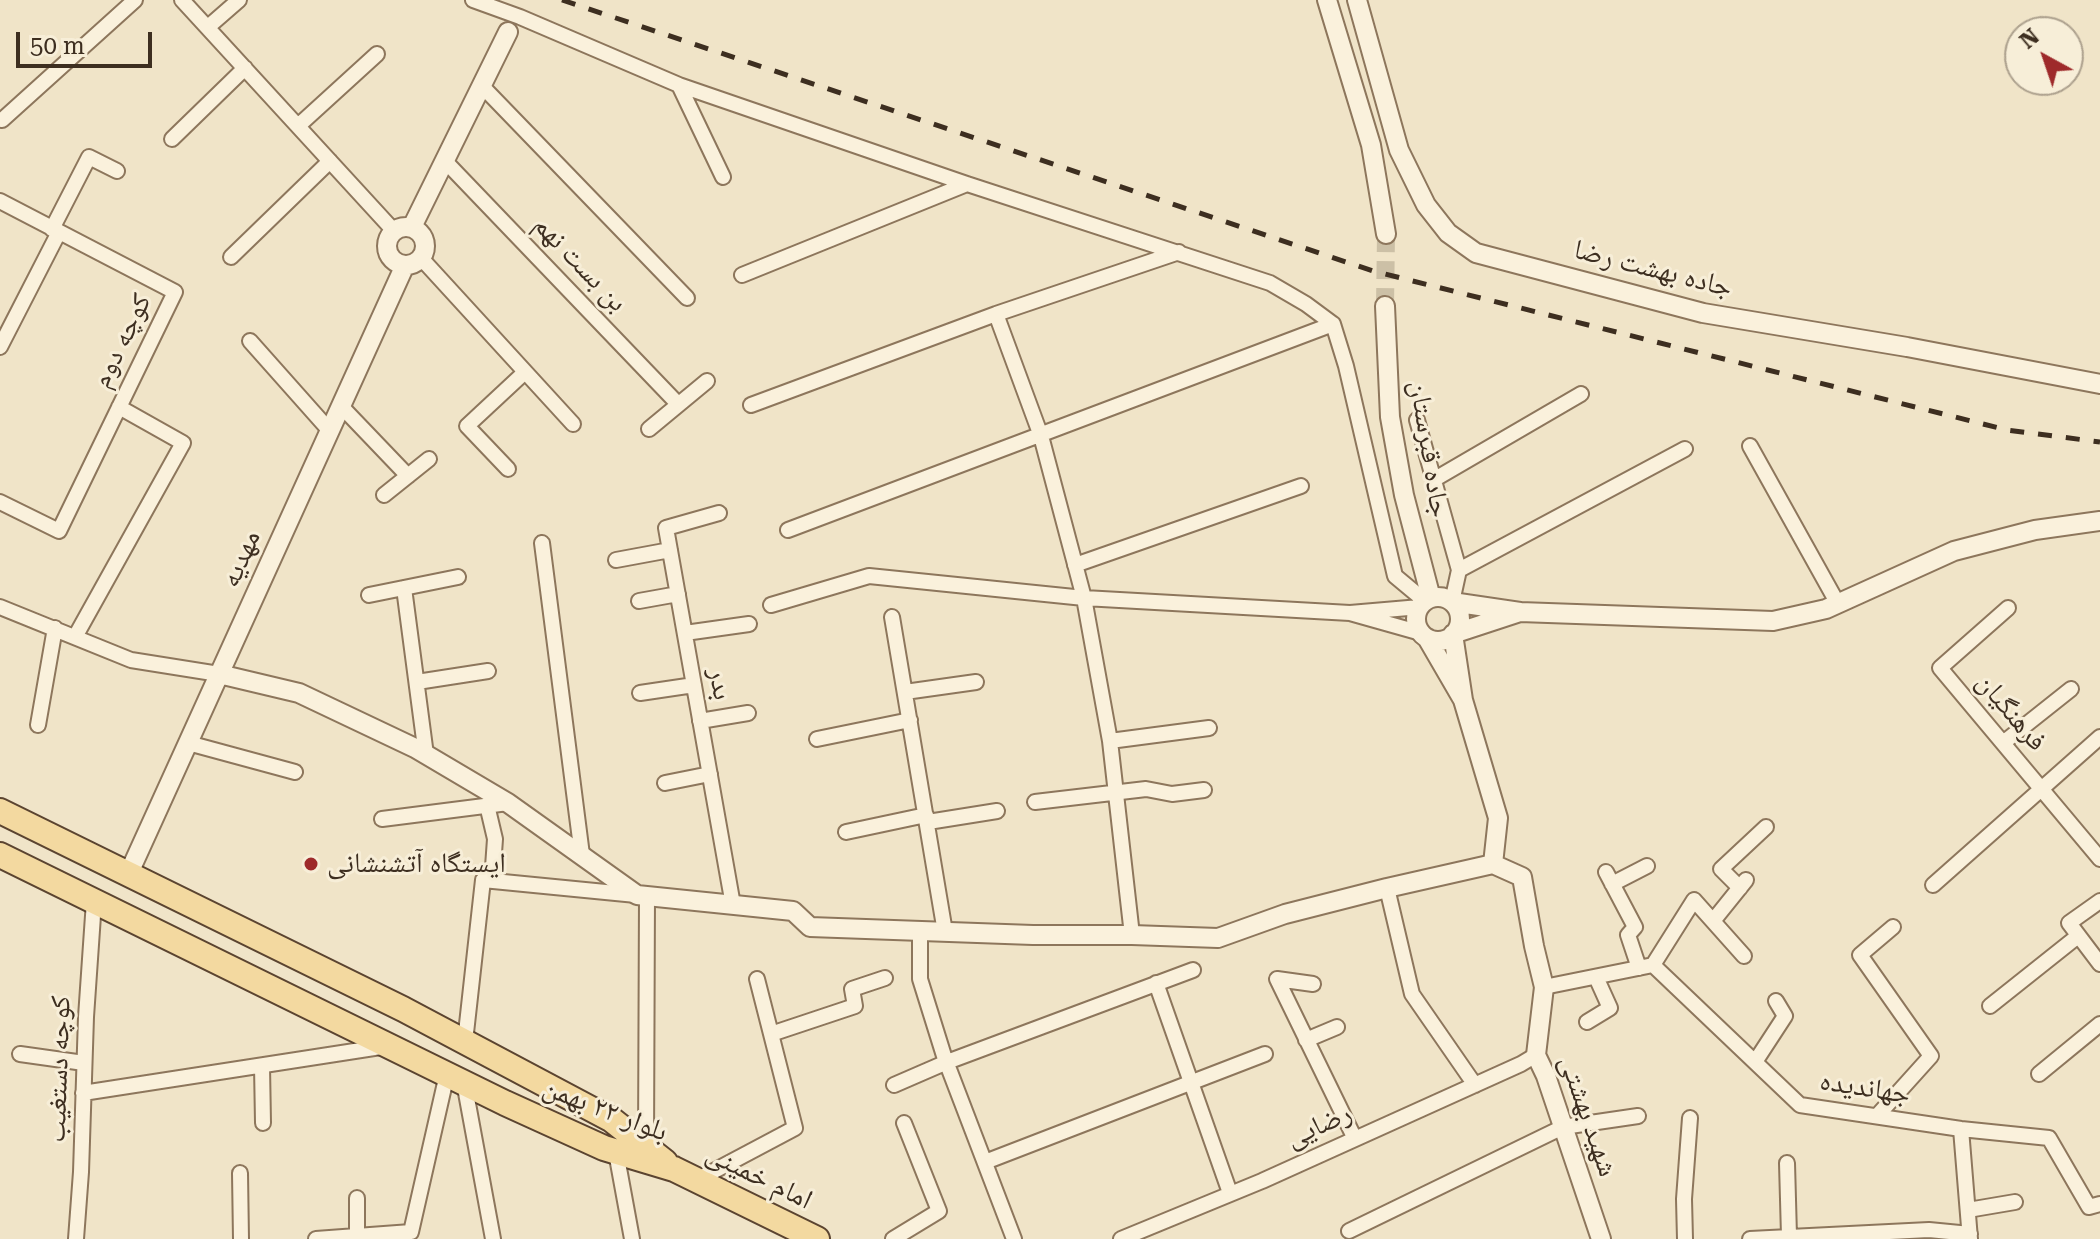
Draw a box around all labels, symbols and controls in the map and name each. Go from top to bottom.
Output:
scale bar [20,16,156,66]
north arrow [2004,16,2084,96]
text: N [2015,24,2044,54]
text: 50 m [30,32,85,60]
street label: بن بست نهم [526,209,634,319]
street label: جاده بهشت رضا [1570,233,1736,305]
street label: کوچه دوم [85,288,159,394]
street label: جاده قبرستان [1402,378,1456,520]
street label: مهدیه [214,525,268,593]
street label: بدر [701,665,739,703]
street label: فرهنگیان [1969,666,2053,758]
place label: ایستگاه آتشنشانی [327,847,506,881]
marker: ایستگاه آتشنشانی [302,855,320,873]
street label: کوچه دستغیب [40,995,78,1143]
street label: شهید بهشتی [1552,1051,1624,1181]
street label: جهاندیده [1818,1064,1912,1112]
street label: بلوار ۲۲ بهمن [538,1071,672,1149]
street label: رضایی [1281,1097,1357,1155]
street label: امام خمینی [700,1137,818,1217]

